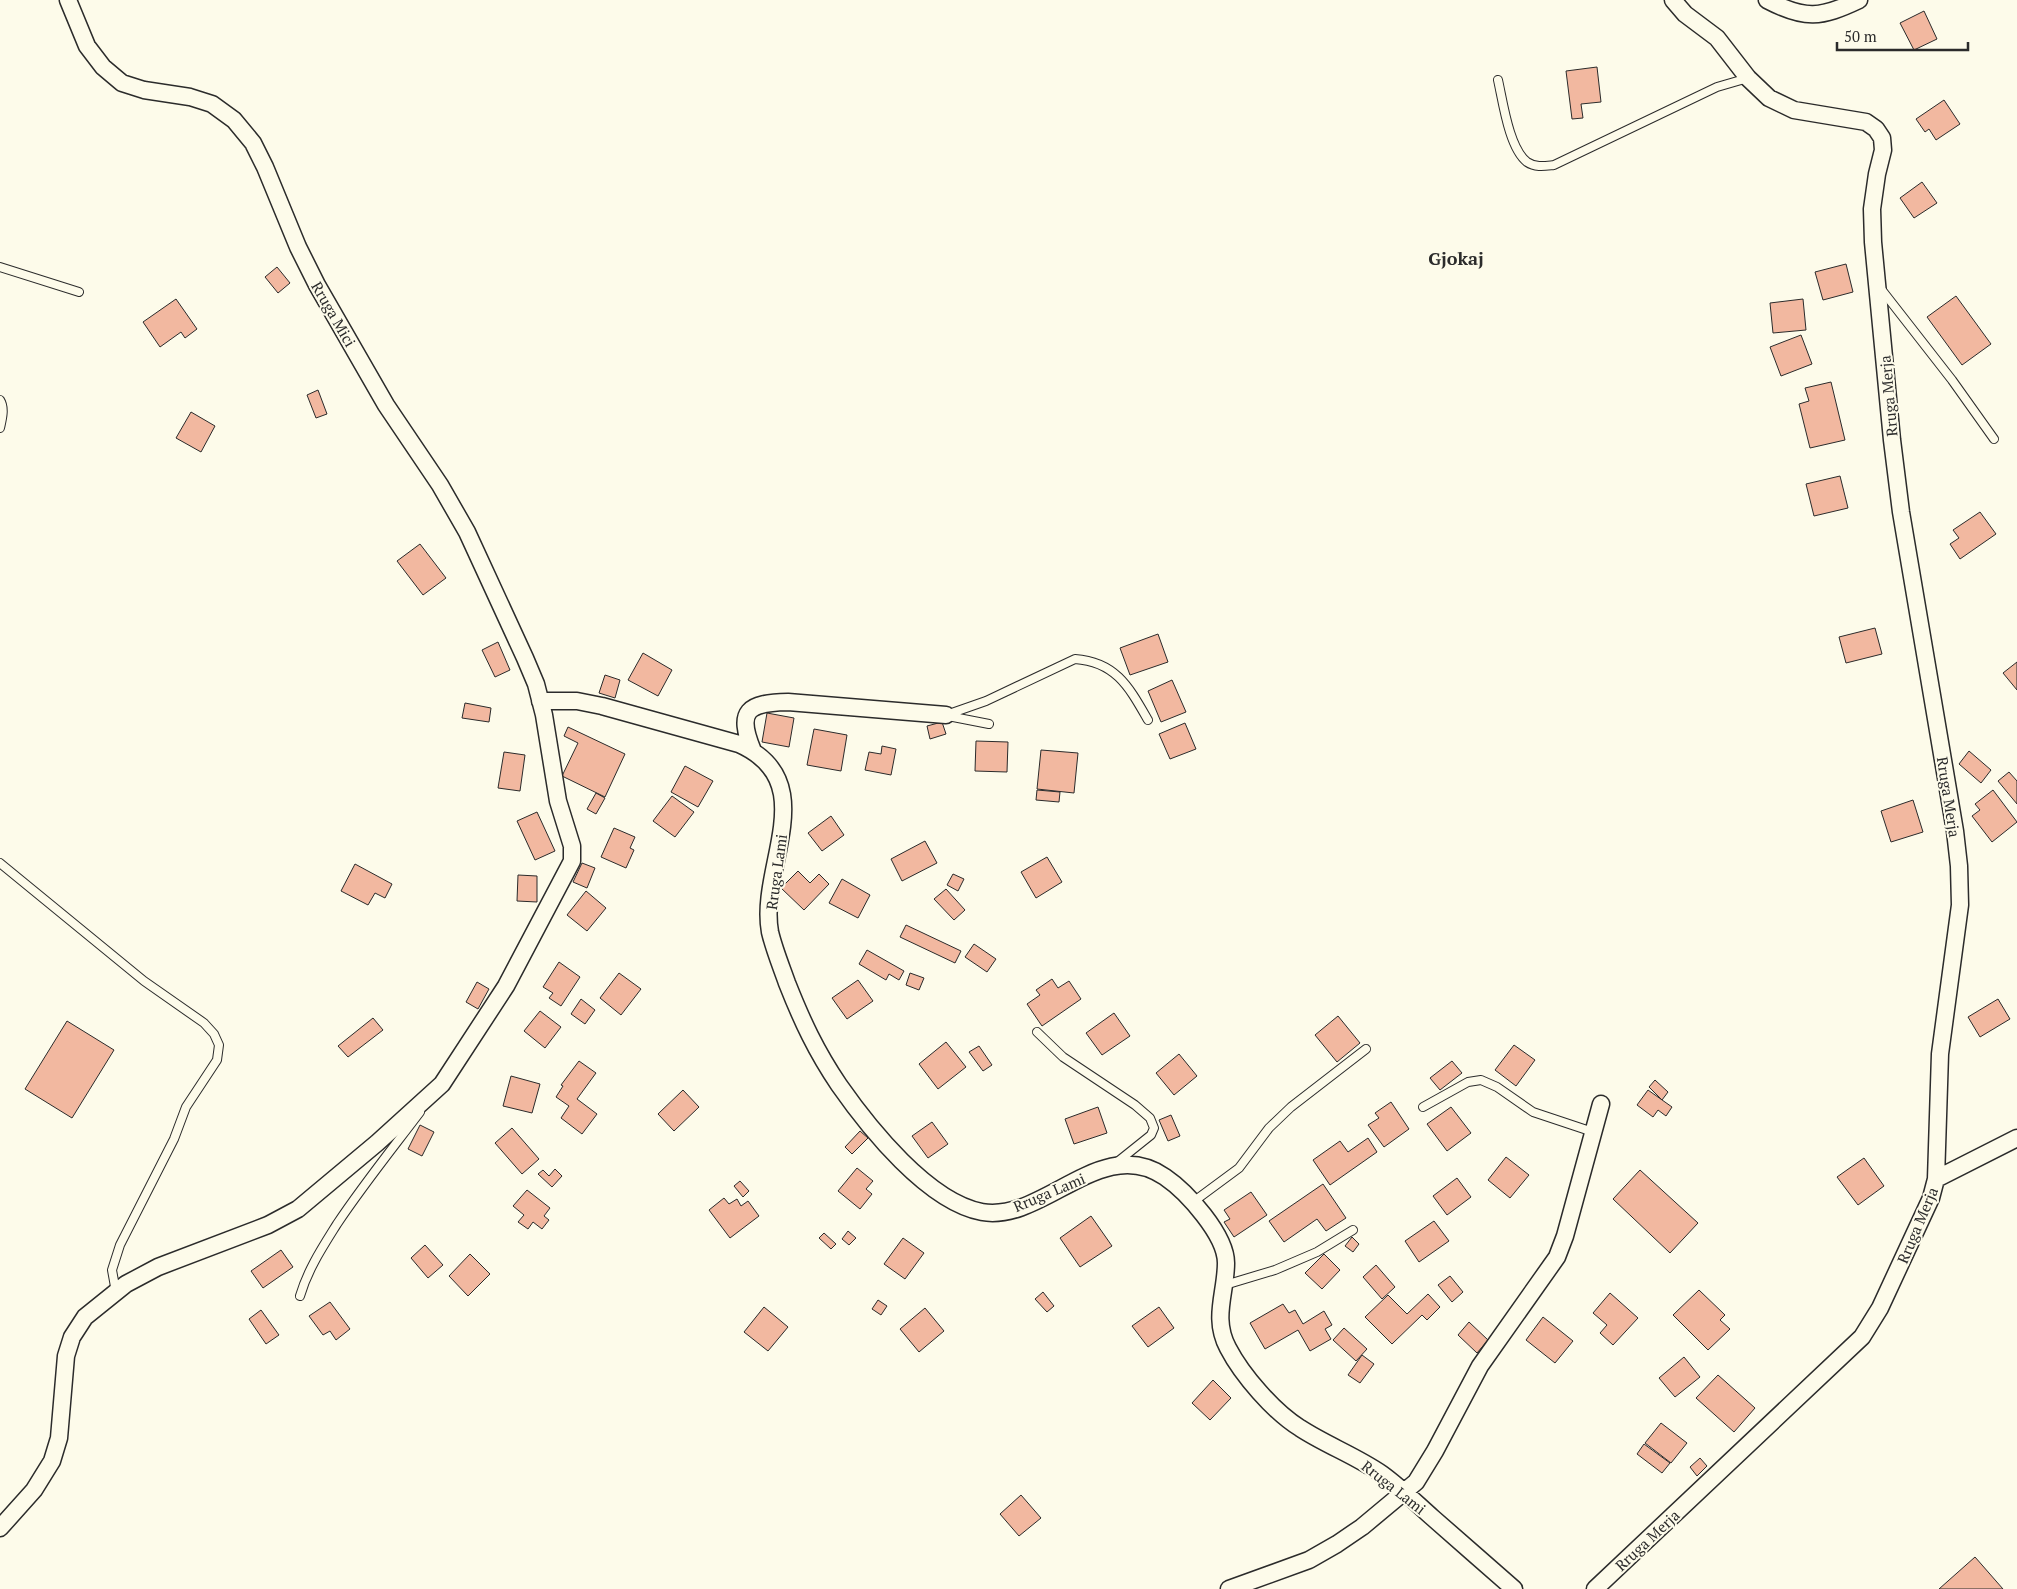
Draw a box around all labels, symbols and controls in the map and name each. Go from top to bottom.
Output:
scale bar [1837,20,1968,52]
text: 50 m [1844,26,1877,46]
district label: Gjokaj [1428,246,1484,270]
street label: Rruga Mici [307,278,361,350]
street label: Rruga Merja [1874,354,1902,437]
street label: Rruga Merja [1933,755,1965,839]
street label: Rruga Lami [761,833,791,911]
street label: Rruga Lami [1010,1168,1088,1216]
street label: Rruga Merja [1892,1183,1942,1266]
street label: Rruga Lami [1358,1456,1430,1518]
street label: Rruga Merja [1610,1505,1684,1575]

